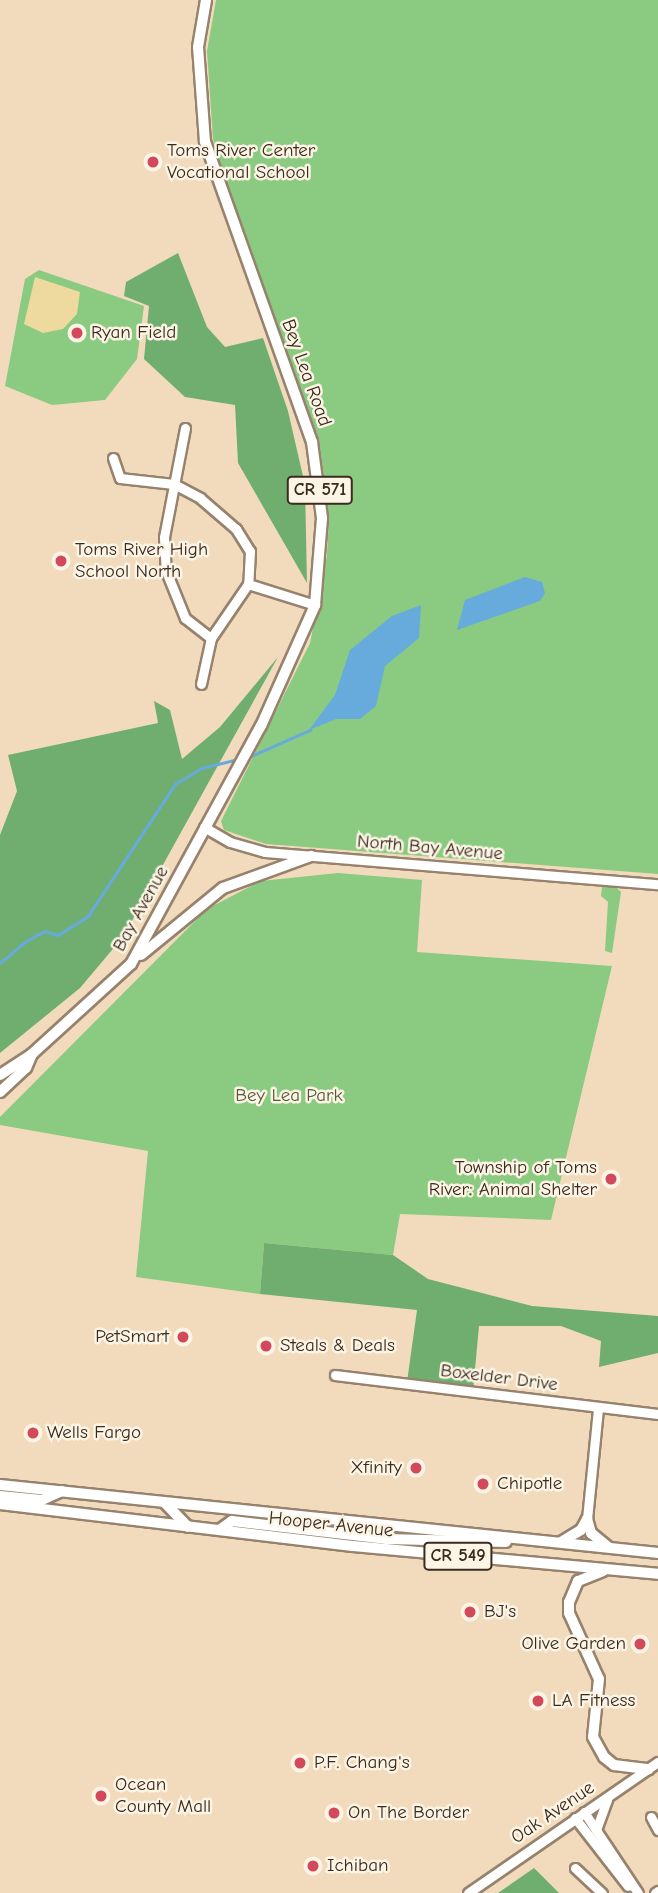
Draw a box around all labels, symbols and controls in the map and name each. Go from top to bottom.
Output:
place label: Toms River Center Vocational School [167,140,315,184]
marker: Toms River Center Vocational School [145,154,161,170]
street label: Bey Lea Road [276,316,336,430]
place label: Ryan Field [91,322,176,344]
marker: Ryan Field [69,325,85,341]
road number: CR 571 [287,476,353,504]
place label: Toms River High School North [75,539,208,583]
marker: Toms River High School North [53,553,69,569]
street label: North Bay Avenue [356,830,504,866]
street label: Bay Avenue [108,862,174,956]
park label: Bey Lea Park [235,1085,343,1107]
place label: Township of Toms River: Animal Shelter [429,1157,597,1201]
marker: Township of Toms River: Animal Shelter [603,1171,619,1187]
place label: PetSmart [95,1326,169,1348]
marker: PetSmart [175,1329,191,1345]
place label: Steals & Deals [280,1335,395,1357]
marker: Steals & Deals [258,1338,274,1354]
street label: Boxelder Drive [439,1359,559,1397]
place label: Wells Fargo [47,1422,141,1444]
marker: Wells Fargo [25,1425,41,1441]
place label: Xfinity [351,1457,402,1479]
marker: Xfinity [408,1460,424,1476]
place label: Chipotle [497,1473,562,1495]
marker: Chipotle [475,1476,491,1492]
street label: Hooper Avenue [268,1507,394,1543]
road number: CR 549 [423,1541,493,1570]
place label: BJ's [484,1601,516,1623]
marker: BJ's [462,1604,478,1620]
place label: Olive Garden [521,1633,626,1655]
marker: Olive Garden [632,1636,648,1652]
place label: LA Fitness [552,1690,635,1712]
marker: LA Fitness [530,1693,546,1709]
place label: P.F. Chang's [314,1752,410,1774]
marker: P.F. Chang's [292,1755,308,1771]
place label: Ocean County Mall [115,1774,211,1818]
street label: Oak Avenue [507,1777,599,1849]
marker: Ocean County Mall [93,1788,109,1804]
place label: On The Border [348,1802,469,1824]
marker: On The Border [326,1805,342,1821]
place label: Ichiban [327,1855,389,1877]
marker: Ichiban [305,1858,321,1874]

